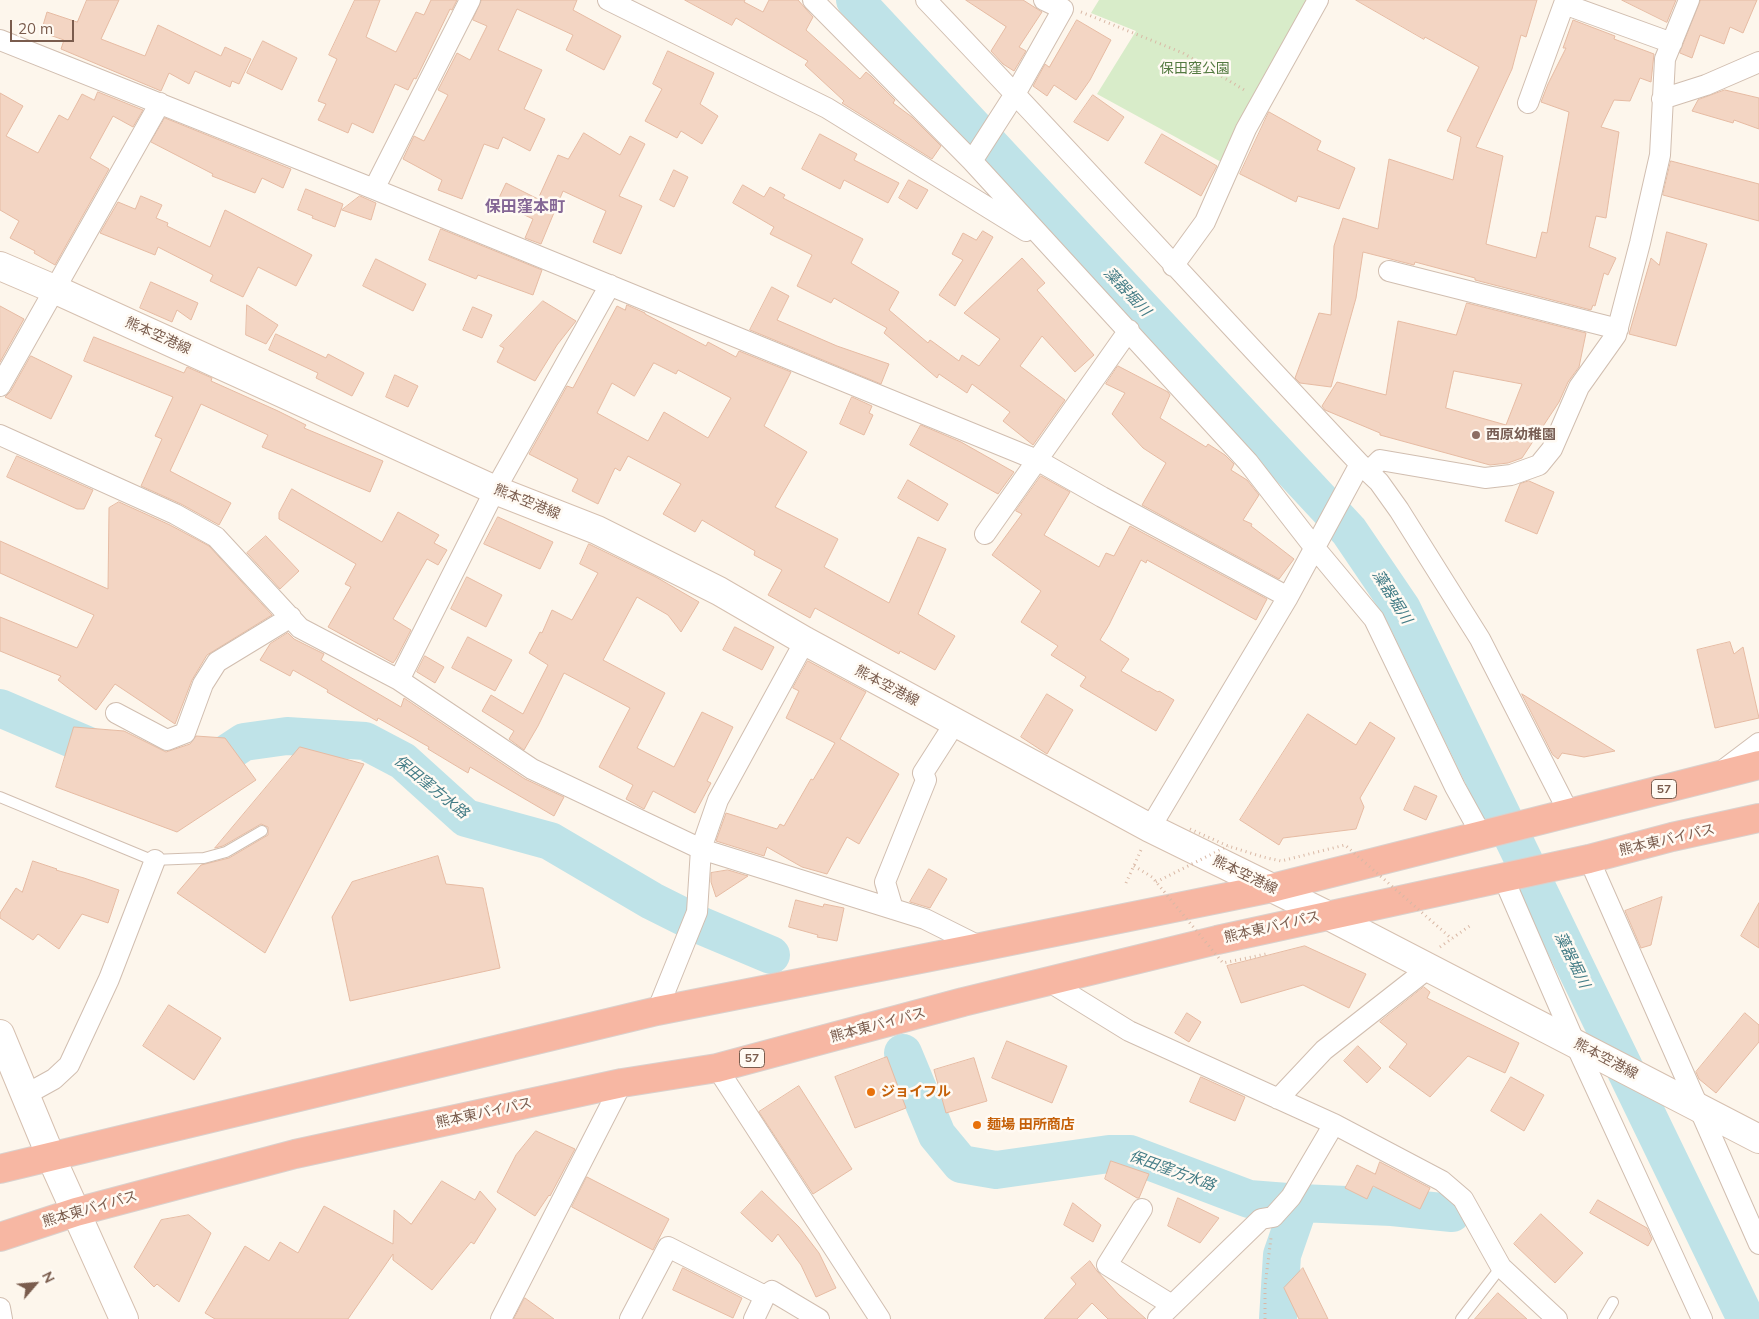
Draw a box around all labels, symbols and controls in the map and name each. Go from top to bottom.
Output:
scale bar [12,10,76,42]
text: 20 m [18,19,53,38]
park label: 保田窪公園 [1160,61,1230,77]
district label: 保田窪本町 [485,197,565,217]
water label: 藻器堀川 [1100,264,1154,320]
street label: 熊本空港線 [123,314,193,358]
place label: 西原幼稚園 [1486,427,1556,443]
marker: 西原幼稚園 [1470,429,1482,441]
street label: 熊本空港線 [491,481,563,523]
water label: 藻器堀川 [1368,567,1416,627]
street label: 熊本空港線 [852,662,922,710]
water label: 保田窪方水路 [390,752,472,822]
road number: 57 [1652,780,1676,799]
street label: 熊本東バイパス [1617,821,1717,859]
street label: 熊本空港線 [1210,852,1280,898]
street label: 熊本東バイパス [1222,908,1322,946]
water label: 藻器堀川 [1551,929,1593,991]
street label: 熊本東バイパス [828,1004,928,1046]
street label: 熊本空港線 [1571,1035,1641,1083]
road number: 57 [740,1048,764,1068]
place label: ジョイフル [881,1084,951,1100]
marker: ジョイフル [865,1086,877,1098]
street label: 熊本東バイパス [434,1095,534,1131]
place label: 麺場 田所商店 [987,1117,1075,1133]
marker: 麺場 田所商店 [971,1119,983,1131]
water label: 保田窪方水路 [1127,1147,1217,1195]
street label: 熊本東バイパス [41,1187,139,1231]
north arrow [10,1259,60,1309]
text: N [38,1268,59,1286]

